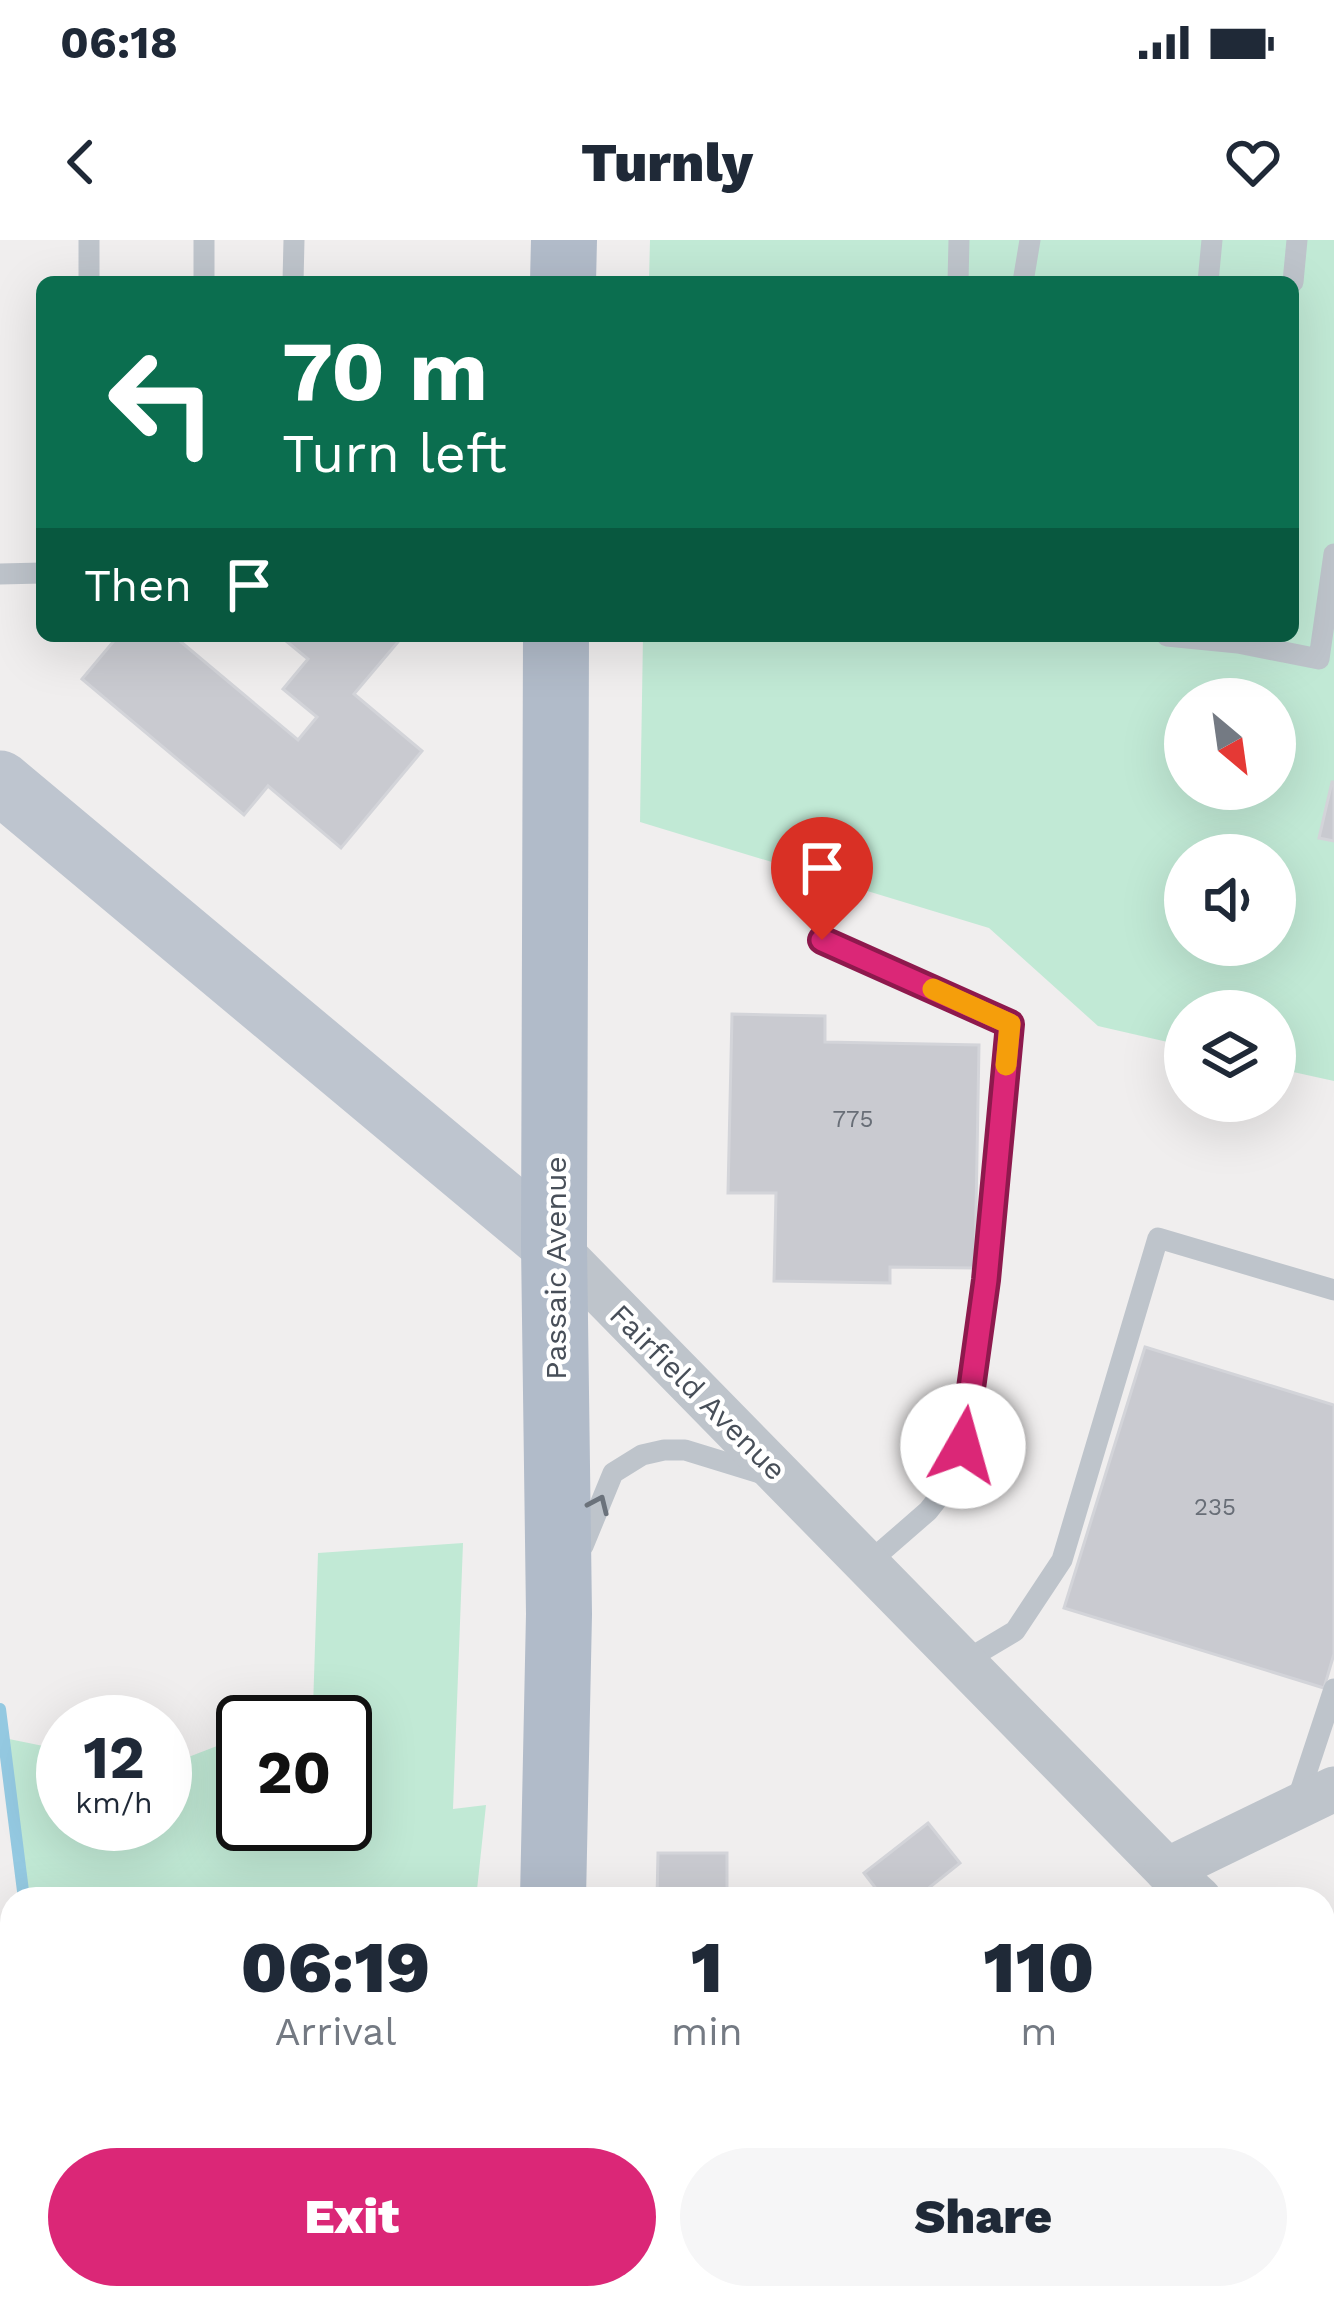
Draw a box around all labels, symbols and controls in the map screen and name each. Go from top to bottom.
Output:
text: 06:18 [60,16,178,69]
icon: back [48,129,114,195]
icon: heart [1220,129,1286,195]
text: Turnly [581,131,753,194]
text: 70 m [282,322,488,420]
icon: left [84,324,240,480]
text: Turn left [282,422,507,485]
icon: arrive [216,552,282,618]
text: Then [84,559,192,612]
north arrow [1164,678,1296,810]
map controls [1164,678,1296,1122]
pin [771,817,873,940]
button: sound [1164,834,1296,966]
icon: arrive [789,835,855,901]
button: layers [1164,990,1296,1122]
house number: 775 [833,1105,873,1133]
street label: Passaic Avenue [538,1156,573,1380]
street label: Fairfield Avenue [603,1297,793,1487]
position arrow [900,1383,1026,1509]
house number: 235 [1194,1493,1236,1521]
one-way arrow [584,1495,608,1516]
speed limit sign: 20 [216,1695,372,1851]
text: 12 [83,1722,145,1793]
text: km/h [75,1785,153,1820]
text: 06:19 [241,1925,430,2009]
text: 1 [691,1925,723,2009]
text: 110 [983,1925,1094,2009]
text: Arrival [275,2009,396,2054]
text: min [671,2009,743,2054]
text: m [1020,2009,1057,2054]
button: Exit [48,2148,656,2286]
button: Share [680,2148,1287,2286]

